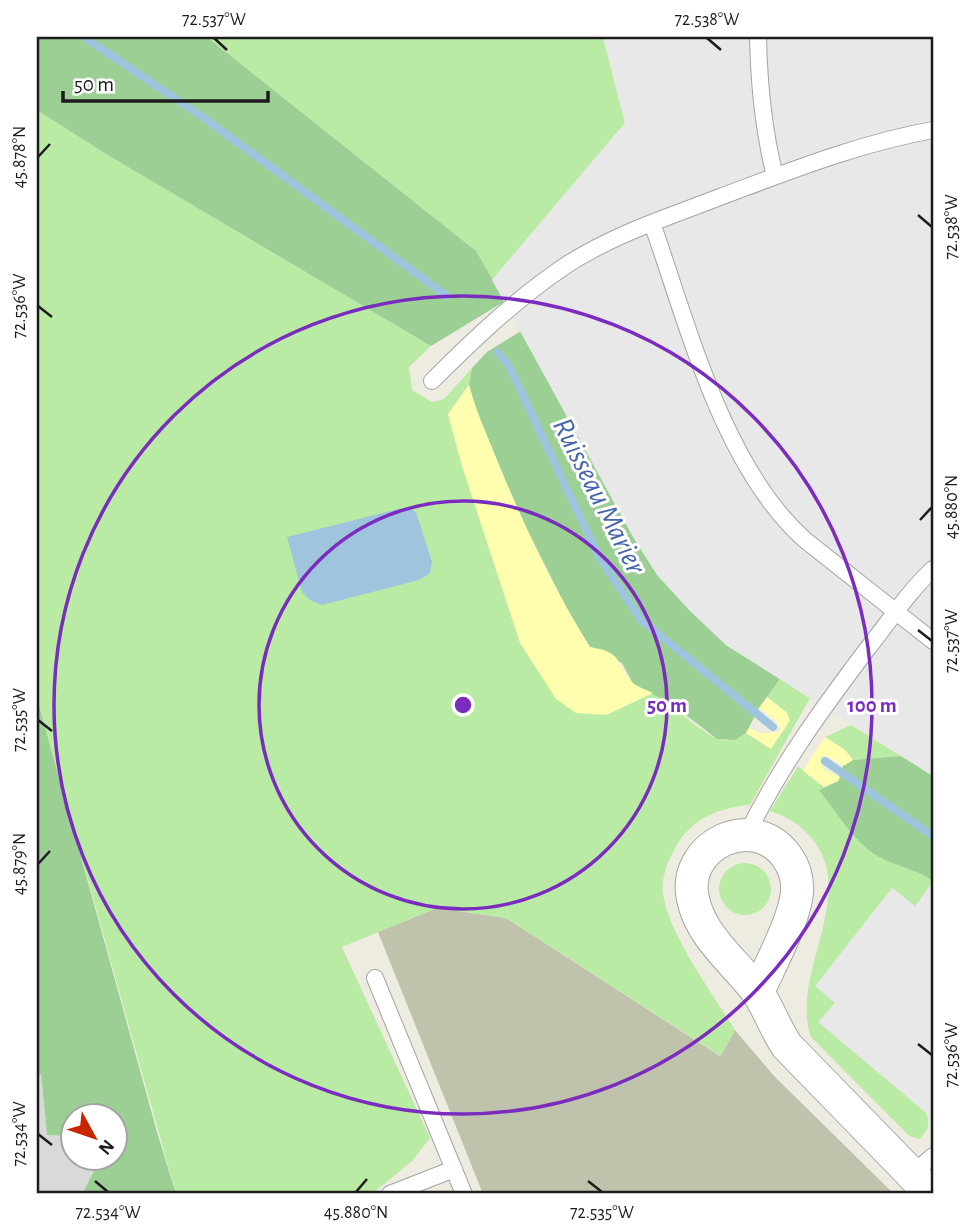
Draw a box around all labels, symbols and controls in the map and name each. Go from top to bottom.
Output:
text: 72.537°W [182,11,246,29]
text: 72.538°W [675,11,739,29]
scale bar [63,60,268,104]
text: 50 m [74,74,114,95]
text: 45.878°N [11,126,29,188]
text: 72.538°W [943,195,961,259]
text: 72.536°W [11,274,29,338]
water label: Ruisseau Marier [547,413,652,580]
text: 45.880°N [943,475,961,539]
text: 72.537°W [943,609,961,673]
text: 72.535°W [11,688,29,752]
centre of rings [451,693,475,717]
text: 50 m [647,695,687,716]
text: 100 m [847,695,897,716]
text: 45.879°N [11,833,29,895]
text: 72.536°W [943,1023,961,1087]
text: 72.534°W [11,1101,29,1167]
north arrow [60,1102,130,1172]
text: N [94,1136,117,1158]
text: 72.534°W [75,1204,141,1222]
text: 45.880°N [324,1204,388,1222]
text: 72.535°W [570,1204,634,1222]

